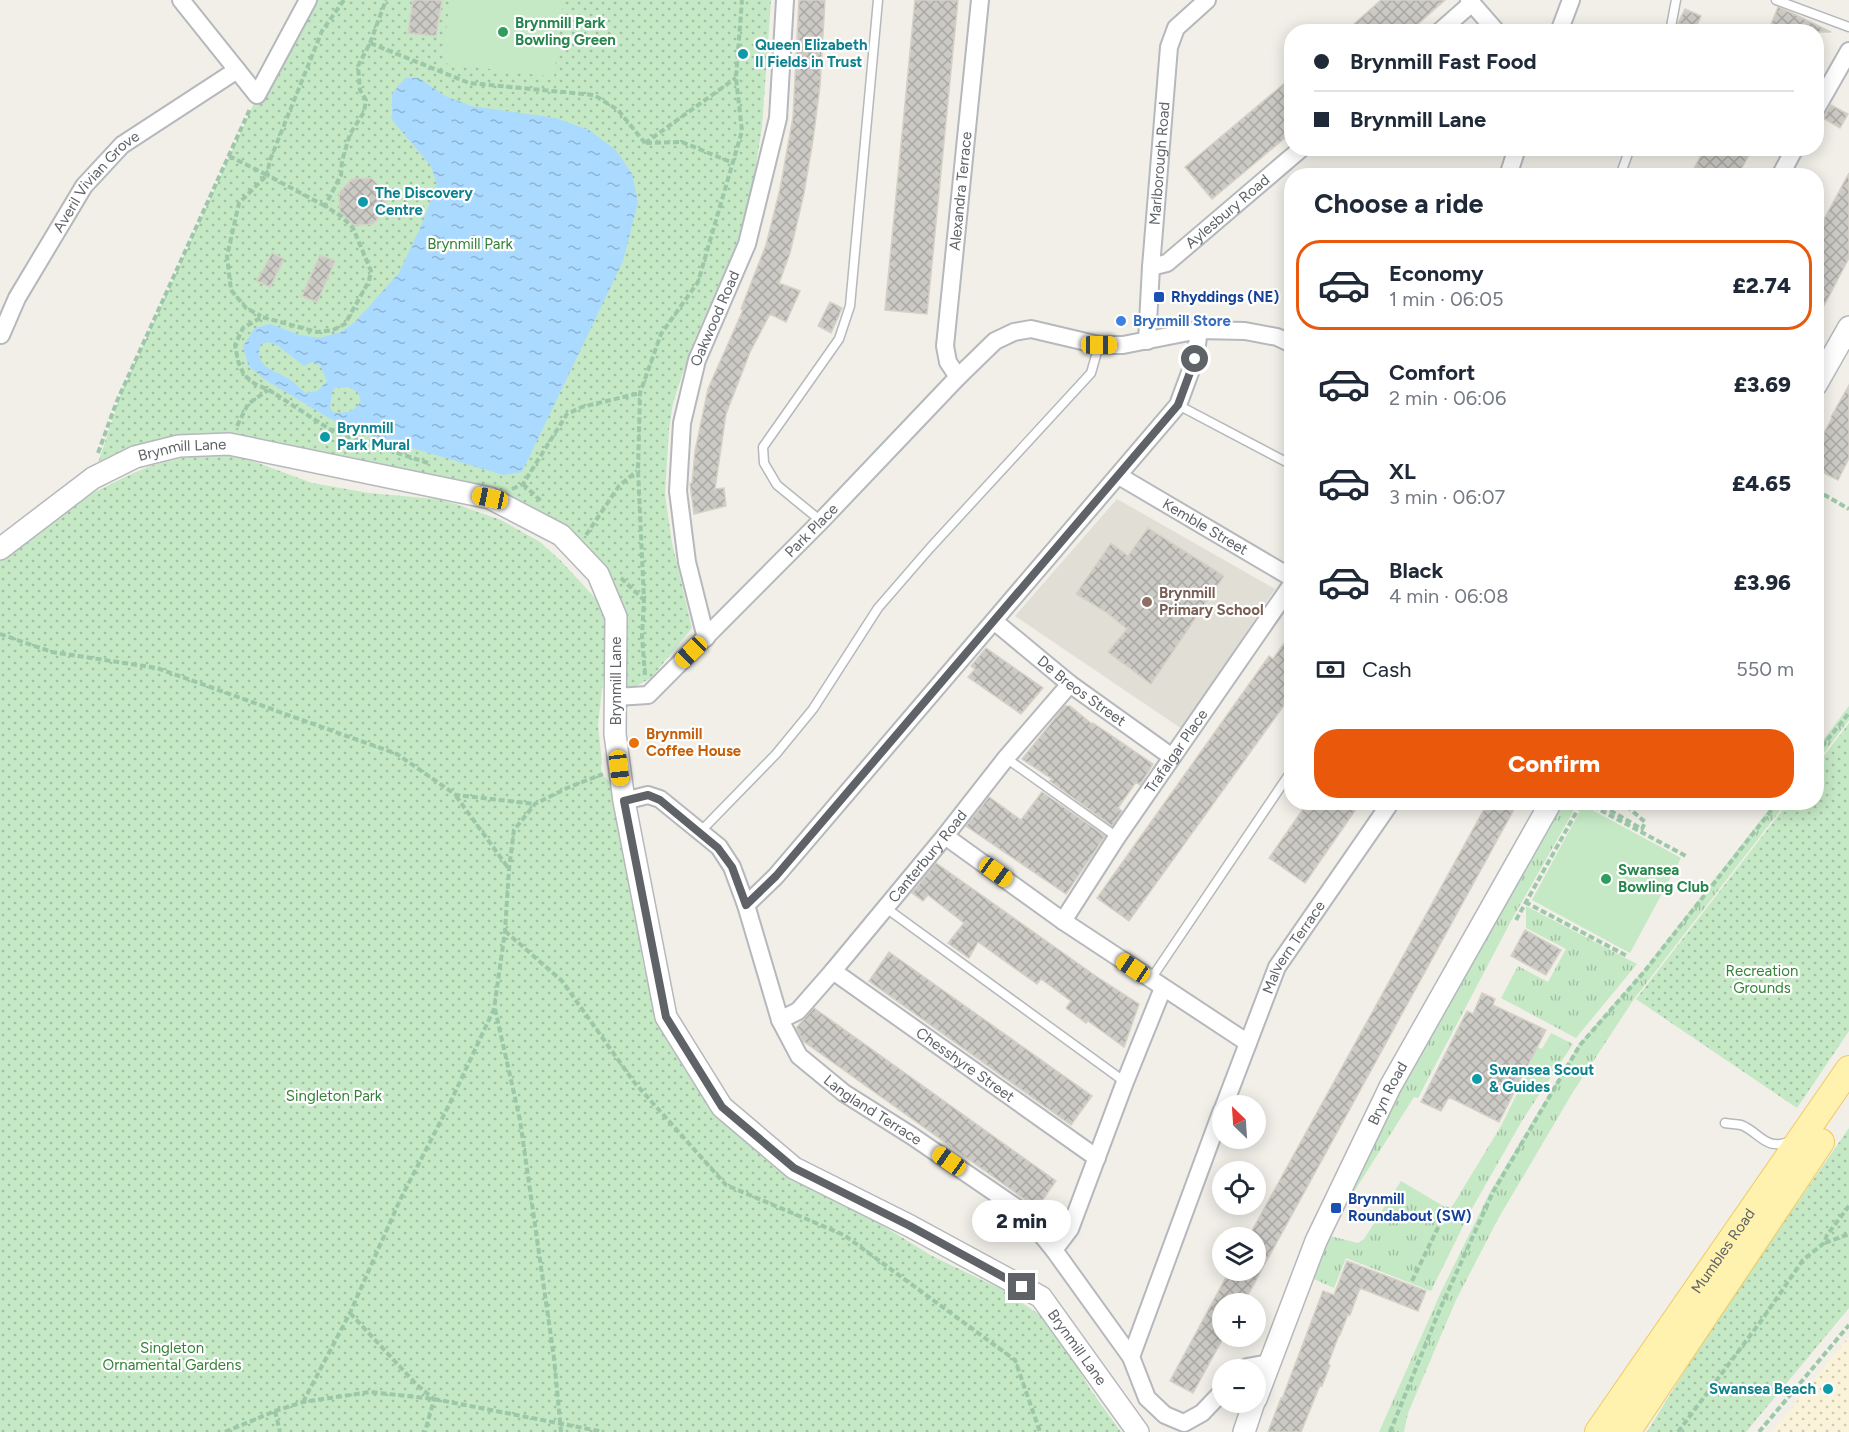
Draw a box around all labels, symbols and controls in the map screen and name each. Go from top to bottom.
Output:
place label: Brynmill Park Bowling Green [515,14,616,49]
marker: Brynmill Park Bowling Green [496,25,510,39]
place label: Queen Elizabeth II Fields in Trust [755,36,868,71]
marker: Queen Elizabeth II Fields in Trust [736,47,750,61]
text: Brynmill Fast Food [1350,48,1537,75]
street label: Marlborough Road [1145,101,1173,226]
text: Brynmill Lane [1350,106,1486,133]
street label: Averil Vivian Grove [49,127,143,236]
street label: Alexandra Terrace [946,131,976,252]
street label: Aylesbury Road [1182,171,1273,252]
place label: The Discovery Centre [375,184,473,219]
text: Choose a ride [1314,187,1483,220]
marker: The Discovery Centre [356,195,370,209]
park label: Brynmill Park [427,235,514,253]
icon: car [1317,258,1371,312]
text: Economy [1389,260,1484,287]
street label: Oakwood Road [687,268,743,368]
text: £2.74 [1732,272,1791,299]
text: 1 min · 06:05 [1389,287,1504,311]
place label: Rhyddings (NE) [1171,288,1279,306]
marker: Rhyddings (NE) [1152,290,1166,304]
place label: Brynmill Store [1133,312,1231,330]
marker: Brynmill Store [1114,314,1128,328]
car [1081,336,1117,354]
route start [1181,345,1208,372]
icon: car [1317,357,1371,411]
text: Comfort [1389,359,1475,386]
text: £3.69 [1734,371,1791,398]
text: 2 min · 06:06 [1389,386,1506,410]
place label: Brynmill Park Mural [337,419,410,454]
marker: Brynmill Park Mural [318,430,332,444]
street label: Brynmill Lane [136,435,227,465]
icon: car [1317,456,1371,510]
text: XL [1389,458,1416,485]
text: £4.65 [1732,470,1791,497]
car [471,485,509,511]
text: 3 min · 06:07 [1389,485,1505,509]
street label: Kemble Street [1159,495,1251,559]
street label: Park Place [781,500,842,561]
icon: car [1317,555,1371,609]
text: Black [1389,557,1443,584]
text: £3.96 [1734,569,1791,596]
place label: Brynmill Primary School [1159,584,1264,619]
text: 4 min · 06:08 [1389,584,1508,608]
marker: Brynmill Primary School [1140,595,1154,609]
car [672,633,710,671]
street label: Brynmill Lane [607,636,625,726]
street label: De Breos Street [1034,652,1129,730]
icon: cash [1314,653,1347,686]
text: Cash [1362,656,1412,683]
text: 550 m [1736,657,1794,681]
street label: Trafalgar Place [1141,706,1212,797]
place label: Brynmill Coffee House [646,725,742,760]
button: Confirm [1314,729,1794,798]
marker: Brynmill Coffee House [627,736,641,750]
car [608,749,630,787]
street label: Canterbury Road [885,807,971,906]
car [976,854,1016,890]
place label: Swansea Bowling Club [1618,861,1709,896]
marker: Swansea Bowling Club [1599,872,1613,886]
street label: Malvern Terrace [1259,897,1329,996]
car [1113,950,1153,986]
park label: Recreation Grounds [1726,962,1798,997]
street label: Chesshyre Street [912,1024,1018,1106]
street label: Bryn Road [1364,1059,1411,1128]
place label: Swansea Scout & Guides [1489,1061,1594,1096]
street label: Langland Terrace [820,1071,925,1149]
marker: Swansea Scout & Guides [1470,1072,1484,1086]
park label: Singleton Park [286,1087,383,1105]
north arrow [1212,1095,1266,1149]
map controls [1212,1095,1266,1413]
car [929,1143,969,1179]
button: locate [1212,1161,1266,1215]
place label: Brynmill Roundabout (SW) [1348,1190,1472,1225]
callout: 2 min [972,1200,1072,1242]
marker: Brynmill Roundabout (SW) [1329,1201,1343,1215]
street label: Mumbles Road [1687,1205,1759,1297]
text: 2 min [996,1209,1047,1233]
button: layers [1212,1227,1266,1281]
route end [1008,1273,1035,1300]
button: + [1212,1293,1266,1347]
street label: Brynmill Lane [1044,1306,1110,1389]
park label: Singleton Ornamental Gardens [103,1339,241,1374]
button: − [1212,1359,1266,1413]
place label: Swansea Beach [1709,1380,1816,1398]
marker: Swansea Beach [1821,1382,1835,1396]

